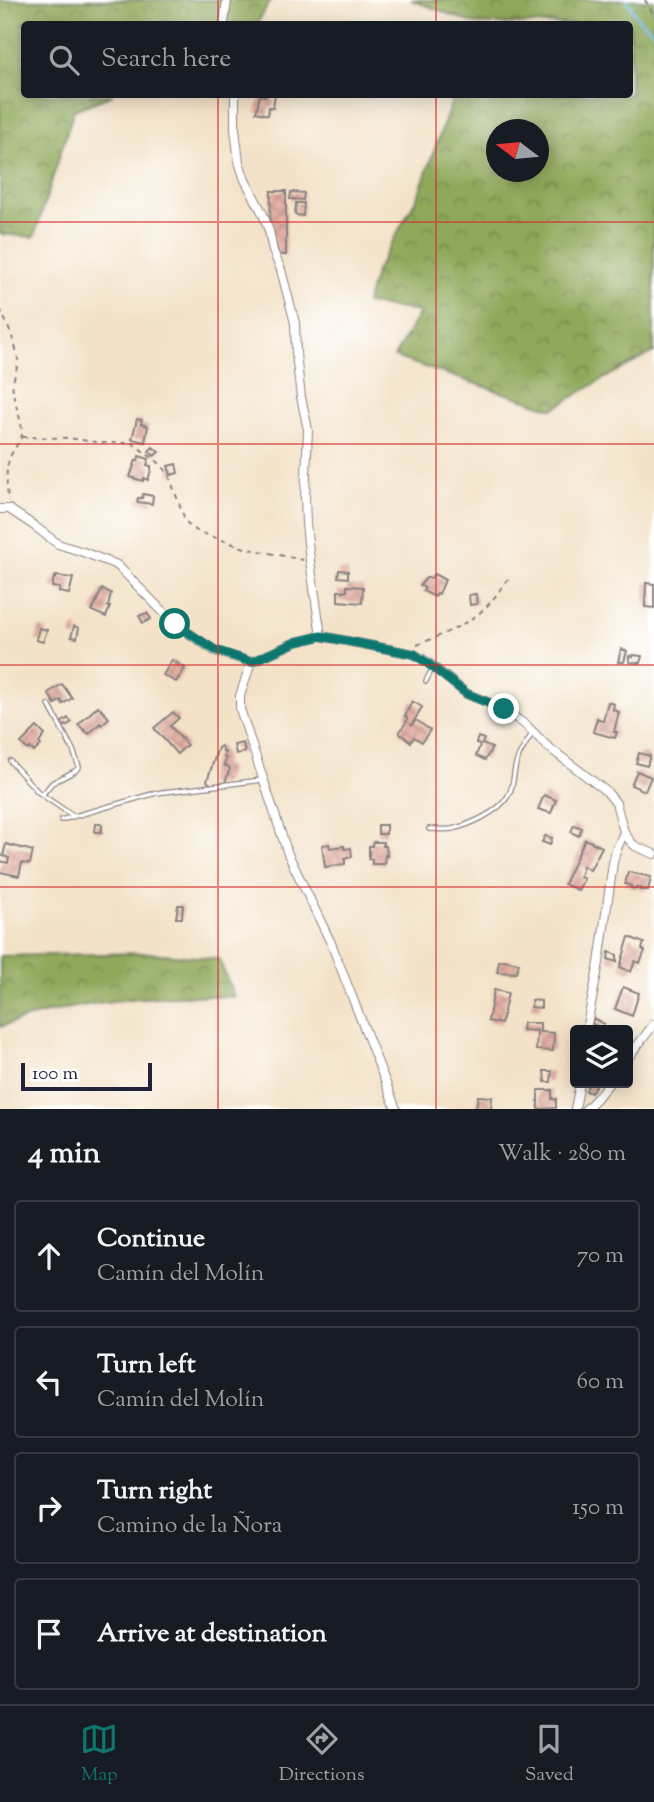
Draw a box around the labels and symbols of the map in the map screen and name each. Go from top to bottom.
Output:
north arrow [486,119,549,182]
route start [159,608,190,639]
route end [488,693,519,724]
scale bar [21,1060,152,1092]

